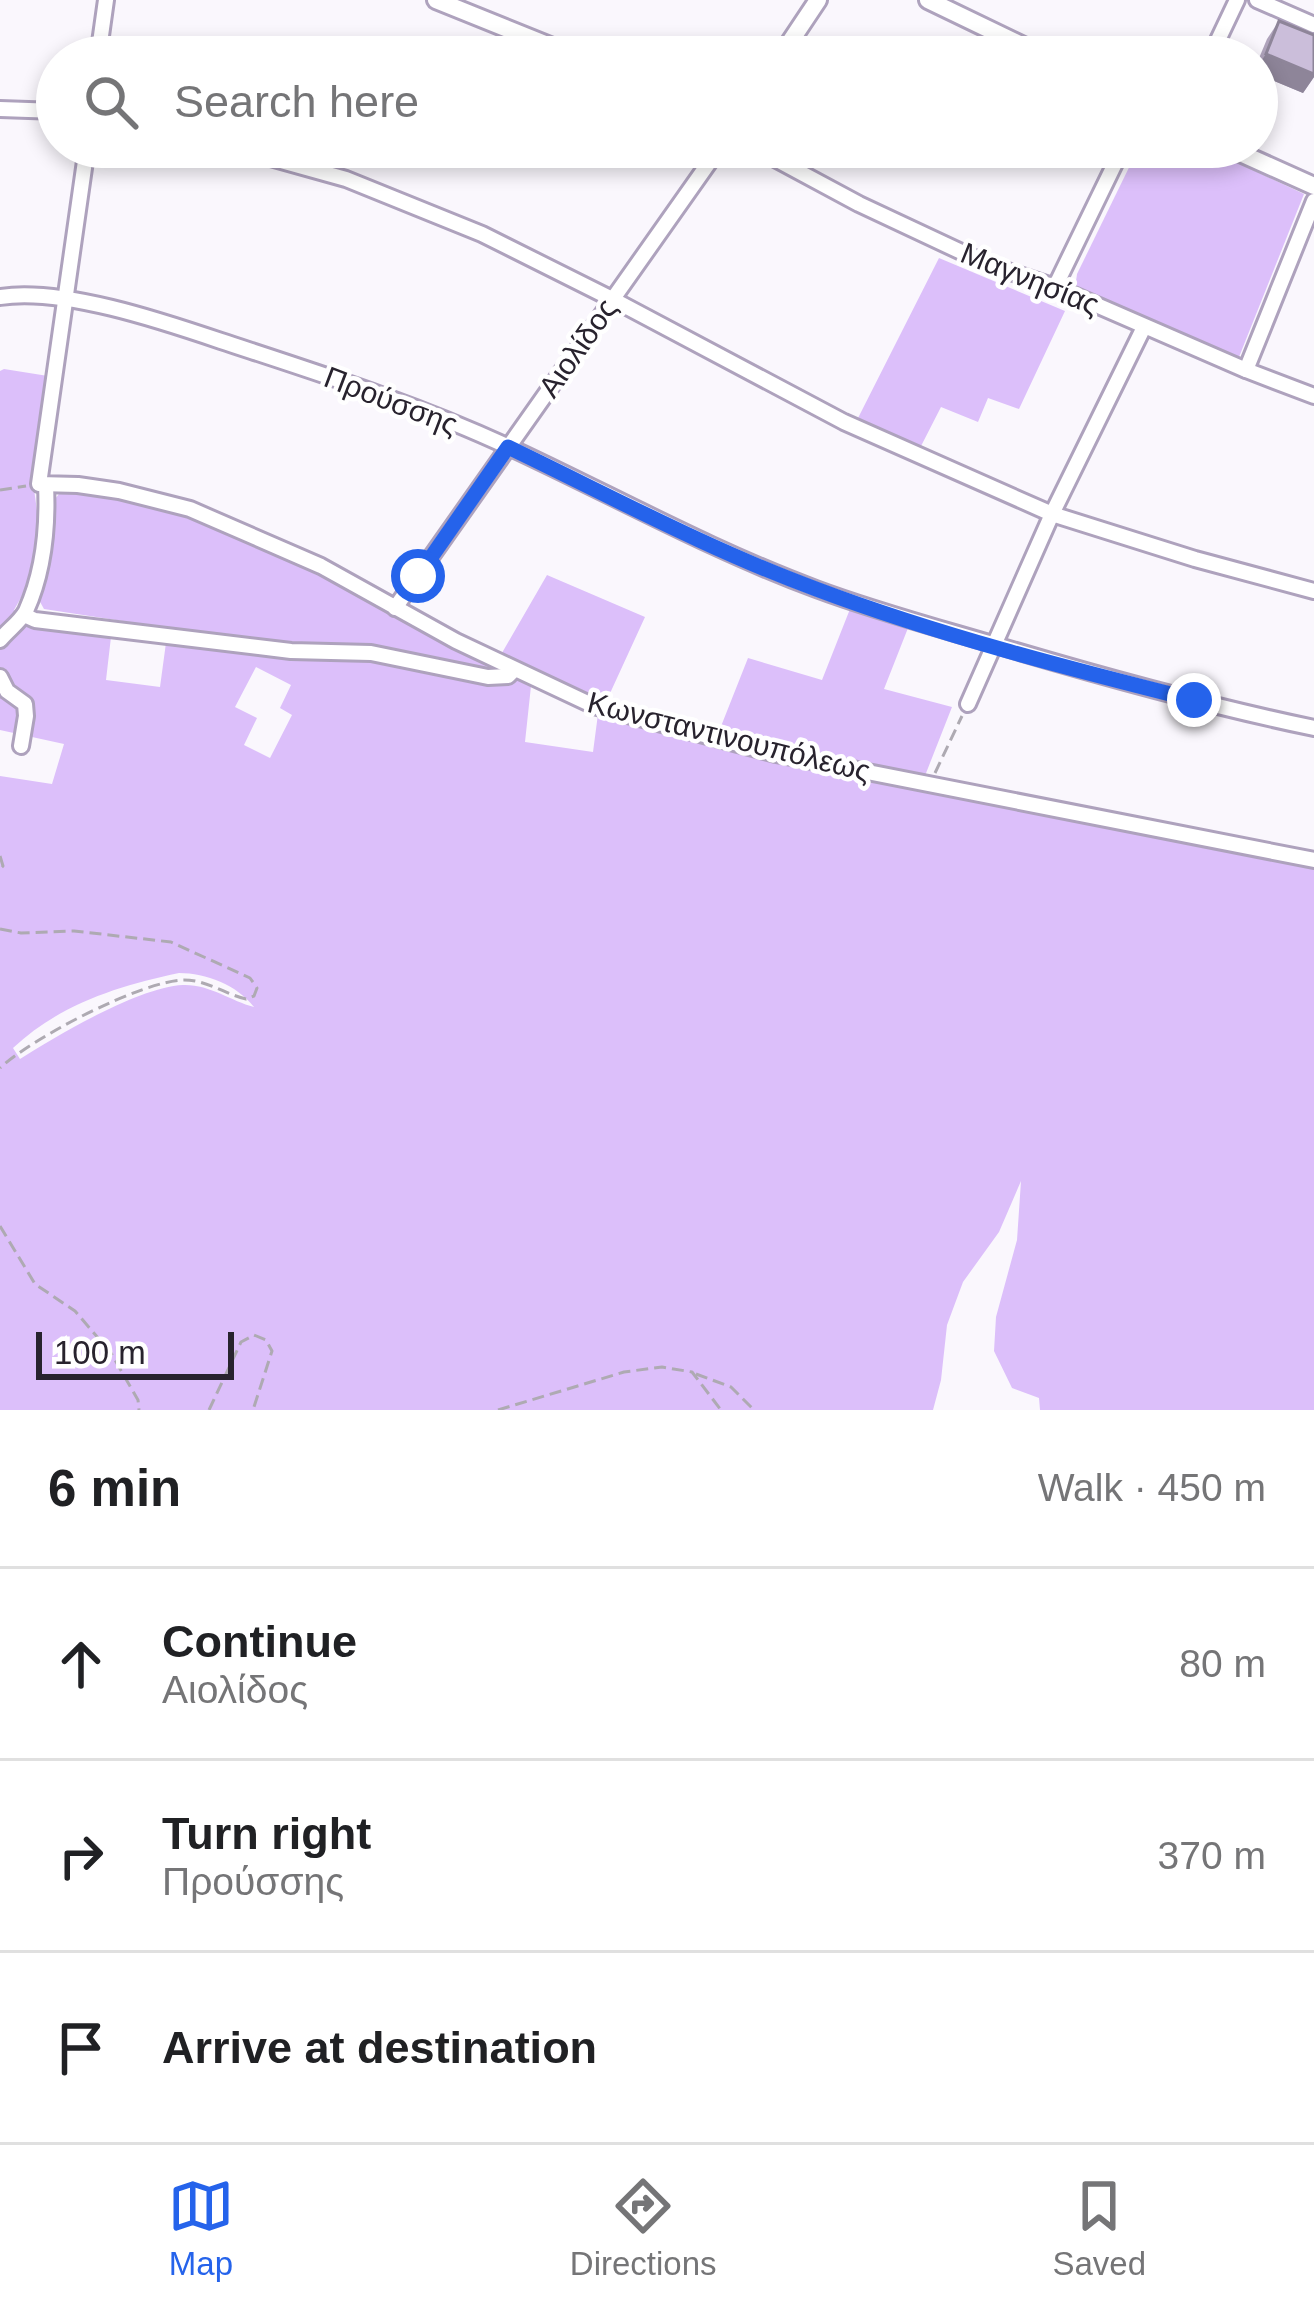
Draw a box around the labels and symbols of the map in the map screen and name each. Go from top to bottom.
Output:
street label: Μαγνησίας [956,236,1104,321]
street label: Αιολίδος [532,292,623,403]
street label: Προύσσης [320,360,462,441]
route start [391,549,445,603]
route end [1167,673,1221,727]
street label: Κωνσταντινουπόλεως [584,685,874,788]
scale bar [36,1326,234,1379]

